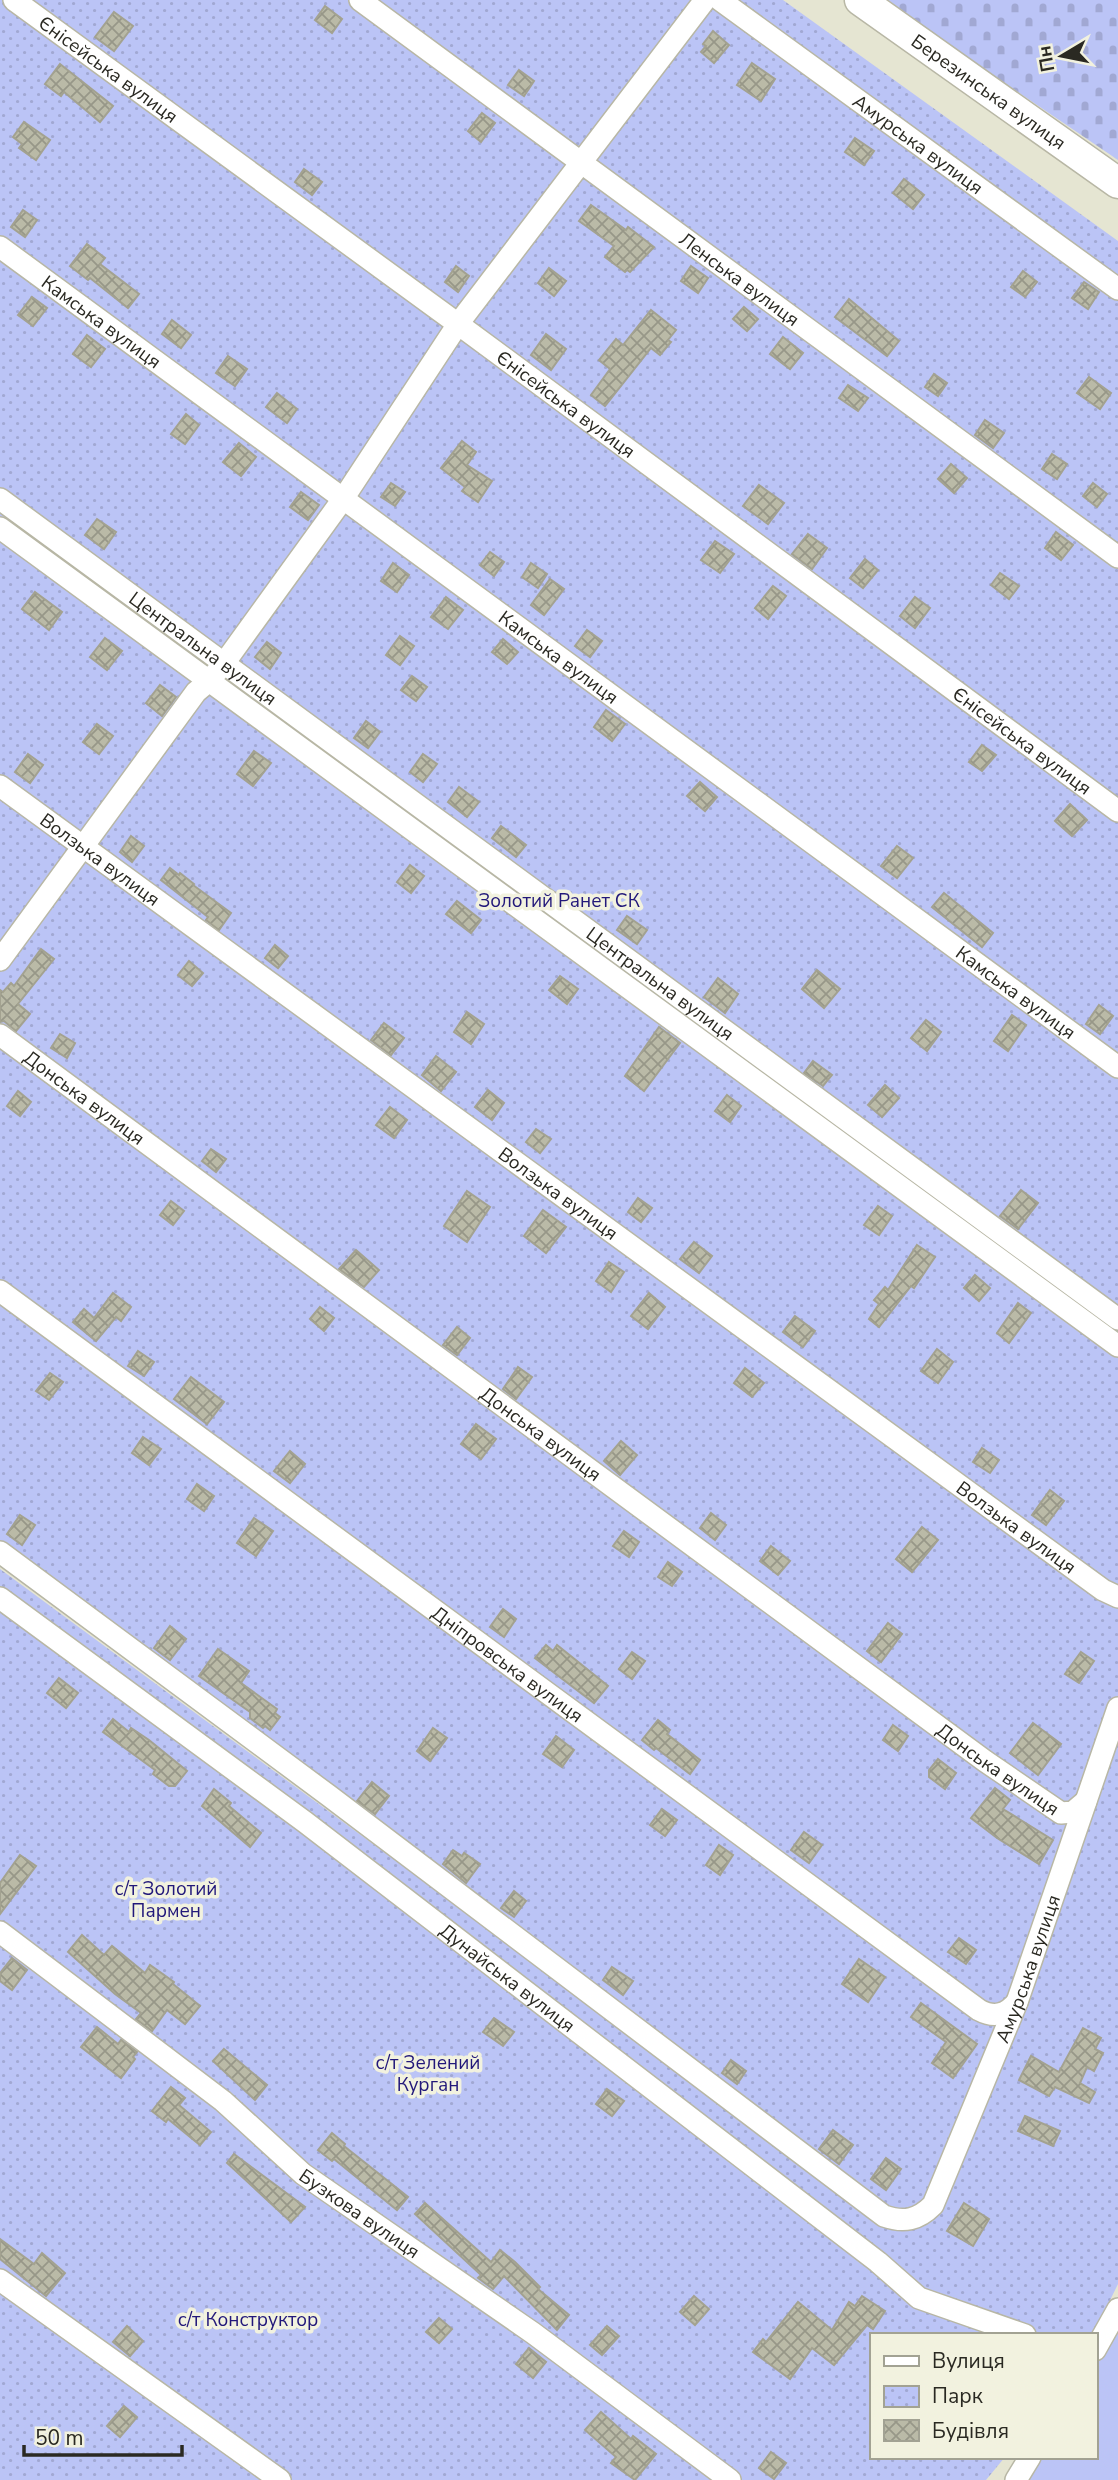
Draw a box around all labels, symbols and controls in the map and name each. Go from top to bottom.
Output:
street label: Єнісейська вулиця [33,10,183,129]
north arrow [1027,21,1097,91]
street label: Березинська вулиця [906,28,1071,156]
text: Пн [1031,44,1061,74]
street label: Амурська вулиця [847,89,988,201]
street label: Ленська вулиця [674,227,804,333]
street label: Камська вулиця [36,270,166,375]
street label: Єнісейська вулиця [491,345,640,465]
street label: Центральна вулиця [123,586,282,712]
street label: Камська вулиця [493,605,623,710]
street label: Єнісейська вулиця [947,681,1097,801]
street label: Волзька вулиця [34,807,165,912]
park label: Золотий Ранет СК [478,888,640,914]
street label: Центральна вулиця [581,921,739,1047]
street label: Камська вулиця [950,940,1081,1046]
street label: Донська вулиця [18,1045,150,1151]
street label: Волзька вулиця [493,1141,623,1246]
street label: Донська вулиця [474,1381,606,1488]
street label: Волзька вулиця [951,1475,1081,1580]
street label: Дніпровська вулиця [426,1600,588,1729]
street label: Донська вулиця [931,1718,1064,1822]
park label: с/т Золотий Пармен [115,1876,217,1924]
street label: Амурська вулиця [990,1891,1067,2047]
street label: Дунайська вулиця [434,1918,580,2039]
park label: с/т Зелений Курган [376,2050,480,2098]
street label: Бузкова вулиця [293,2163,425,2265]
park label: с/т Конструктор [178,2307,318,2333]
legend [870,2333,1097,2459]
text: Вулиця [932,2347,1005,2375]
text: Парк [932,2382,984,2410]
scale bar [24,2414,182,2458]
text: Будівля [932,2417,1009,2445]
text: 50 m [35,2424,84,2452]

